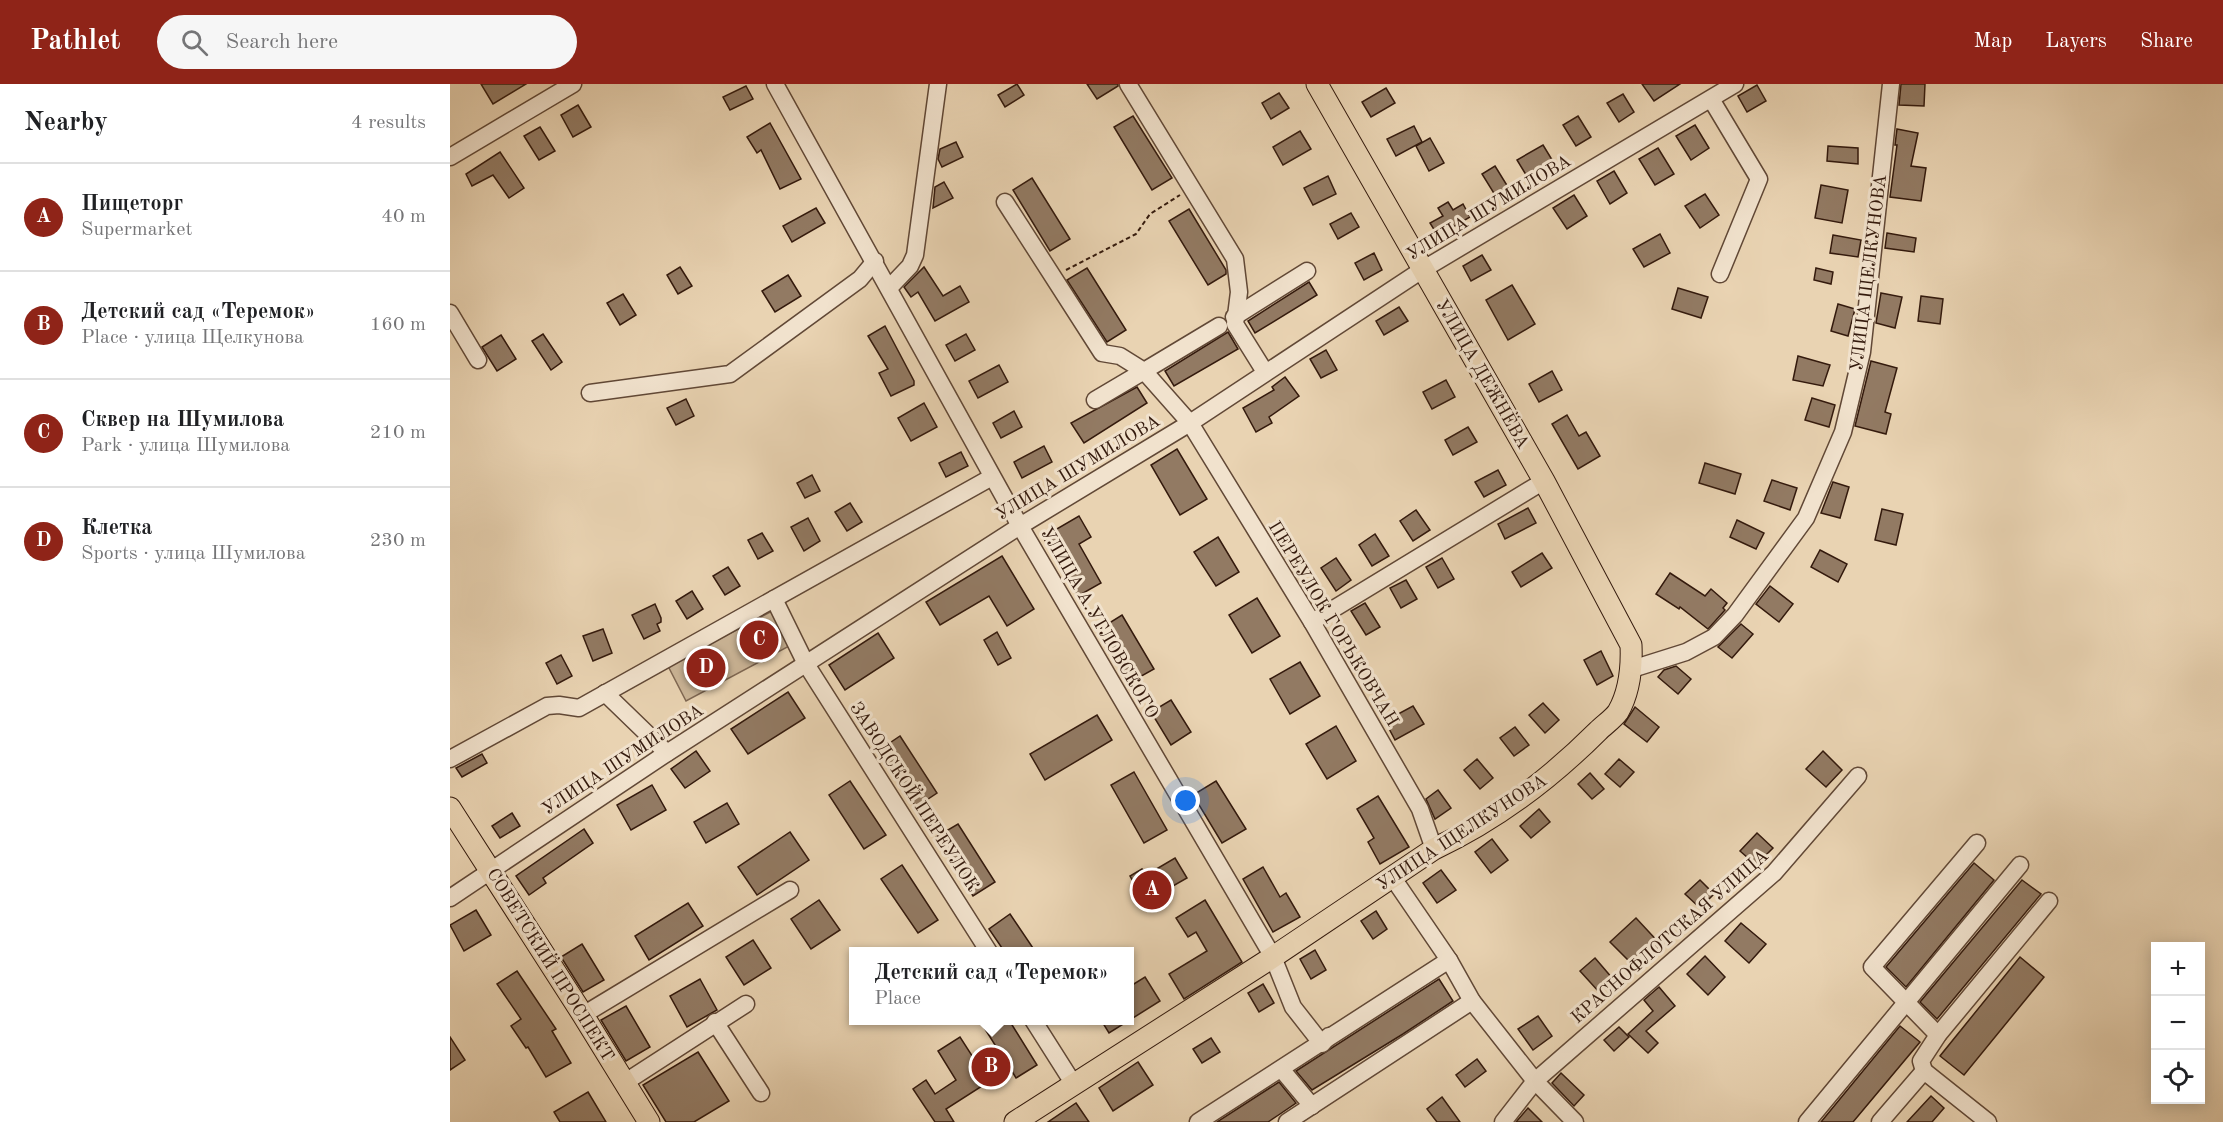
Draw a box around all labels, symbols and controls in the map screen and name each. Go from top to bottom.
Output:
search box [157,15,577,69]
icon: search [178,26,211,59]
text: Pathlet [30,28,121,56]
text: Search here [226,31,338,53]
text: Map [1973,31,2012,52]
text: Layers [2045,31,2107,52]
text: Share [2140,31,2193,52]
text: Nearby [24,110,108,136]
text: 4 results [351,113,426,133]
street label: УЛИЦА ШУМИЛОВА [1404,152,1574,264]
street label: УЛИЦА ЩЕЛКУНОВА [1848,173,1890,373]
text: Пищеторг [81,193,183,215]
text: A [36,207,51,227]
text: 40 m [381,207,426,227]
text: Supermarket [81,220,192,240]
street label: УЛИЦА ДЕЖНЁВА [1432,295,1535,452]
text: Детский сад «Теремок» [81,301,316,323]
text: B [36,315,51,335]
text: 160 m [370,315,426,335]
text: Place · улица Щелкунова [81,328,304,348]
text: Сквер на Шумилова [81,409,284,431]
street label: УЛИЦА ШУМИЛОВА [993,412,1163,524]
text: C [37,423,50,443]
text: 210 m [370,423,426,443]
text: Park · улица Шумилова [81,436,290,456]
text: Клетка [81,517,152,539]
street label: ПЕРЕУЛОК ГОРЬКОВЧАН [1265,518,1401,730]
street label: УЛИЦА А.УГЛОВСКОГО [1037,524,1161,722]
text: D [36,531,51,551]
text: 230 m [370,531,426,551]
text: Sports · улица Шумилова [81,544,306,564]
pin: C [740,618,778,662]
pin: D [686,646,726,690]
street label: ЗАВОДСКОЙ ПЕРЕУЛОК [846,697,985,895]
street label: УЛИЦА ШУМИЛОВА [539,701,707,819]
street label: УЛИЦА ЩЕЛКУНОВА [1374,771,1550,895]
your location [1171,786,1200,815]
street label: КРАСНОФЛОТСКАЯ УЛИЦА [1568,846,1772,1027]
street label: СОВЕТСКИЙ ПРОСПЕКТ [483,863,620,1065]
pin: A [1132,868,1172,912]
map controls [2151,942,2205,1104]
button: + [2151,942,2205,996]
popup [849,947,1134,1025]
text: Детский сад «Теремок» [874,962,1109,984]
text: Place [874,989,921,1009]
button: − [2151,996,2205,1050]
pin: B [972,1044,1010,1090]
button: locate [2151,1050,2205,1104]

